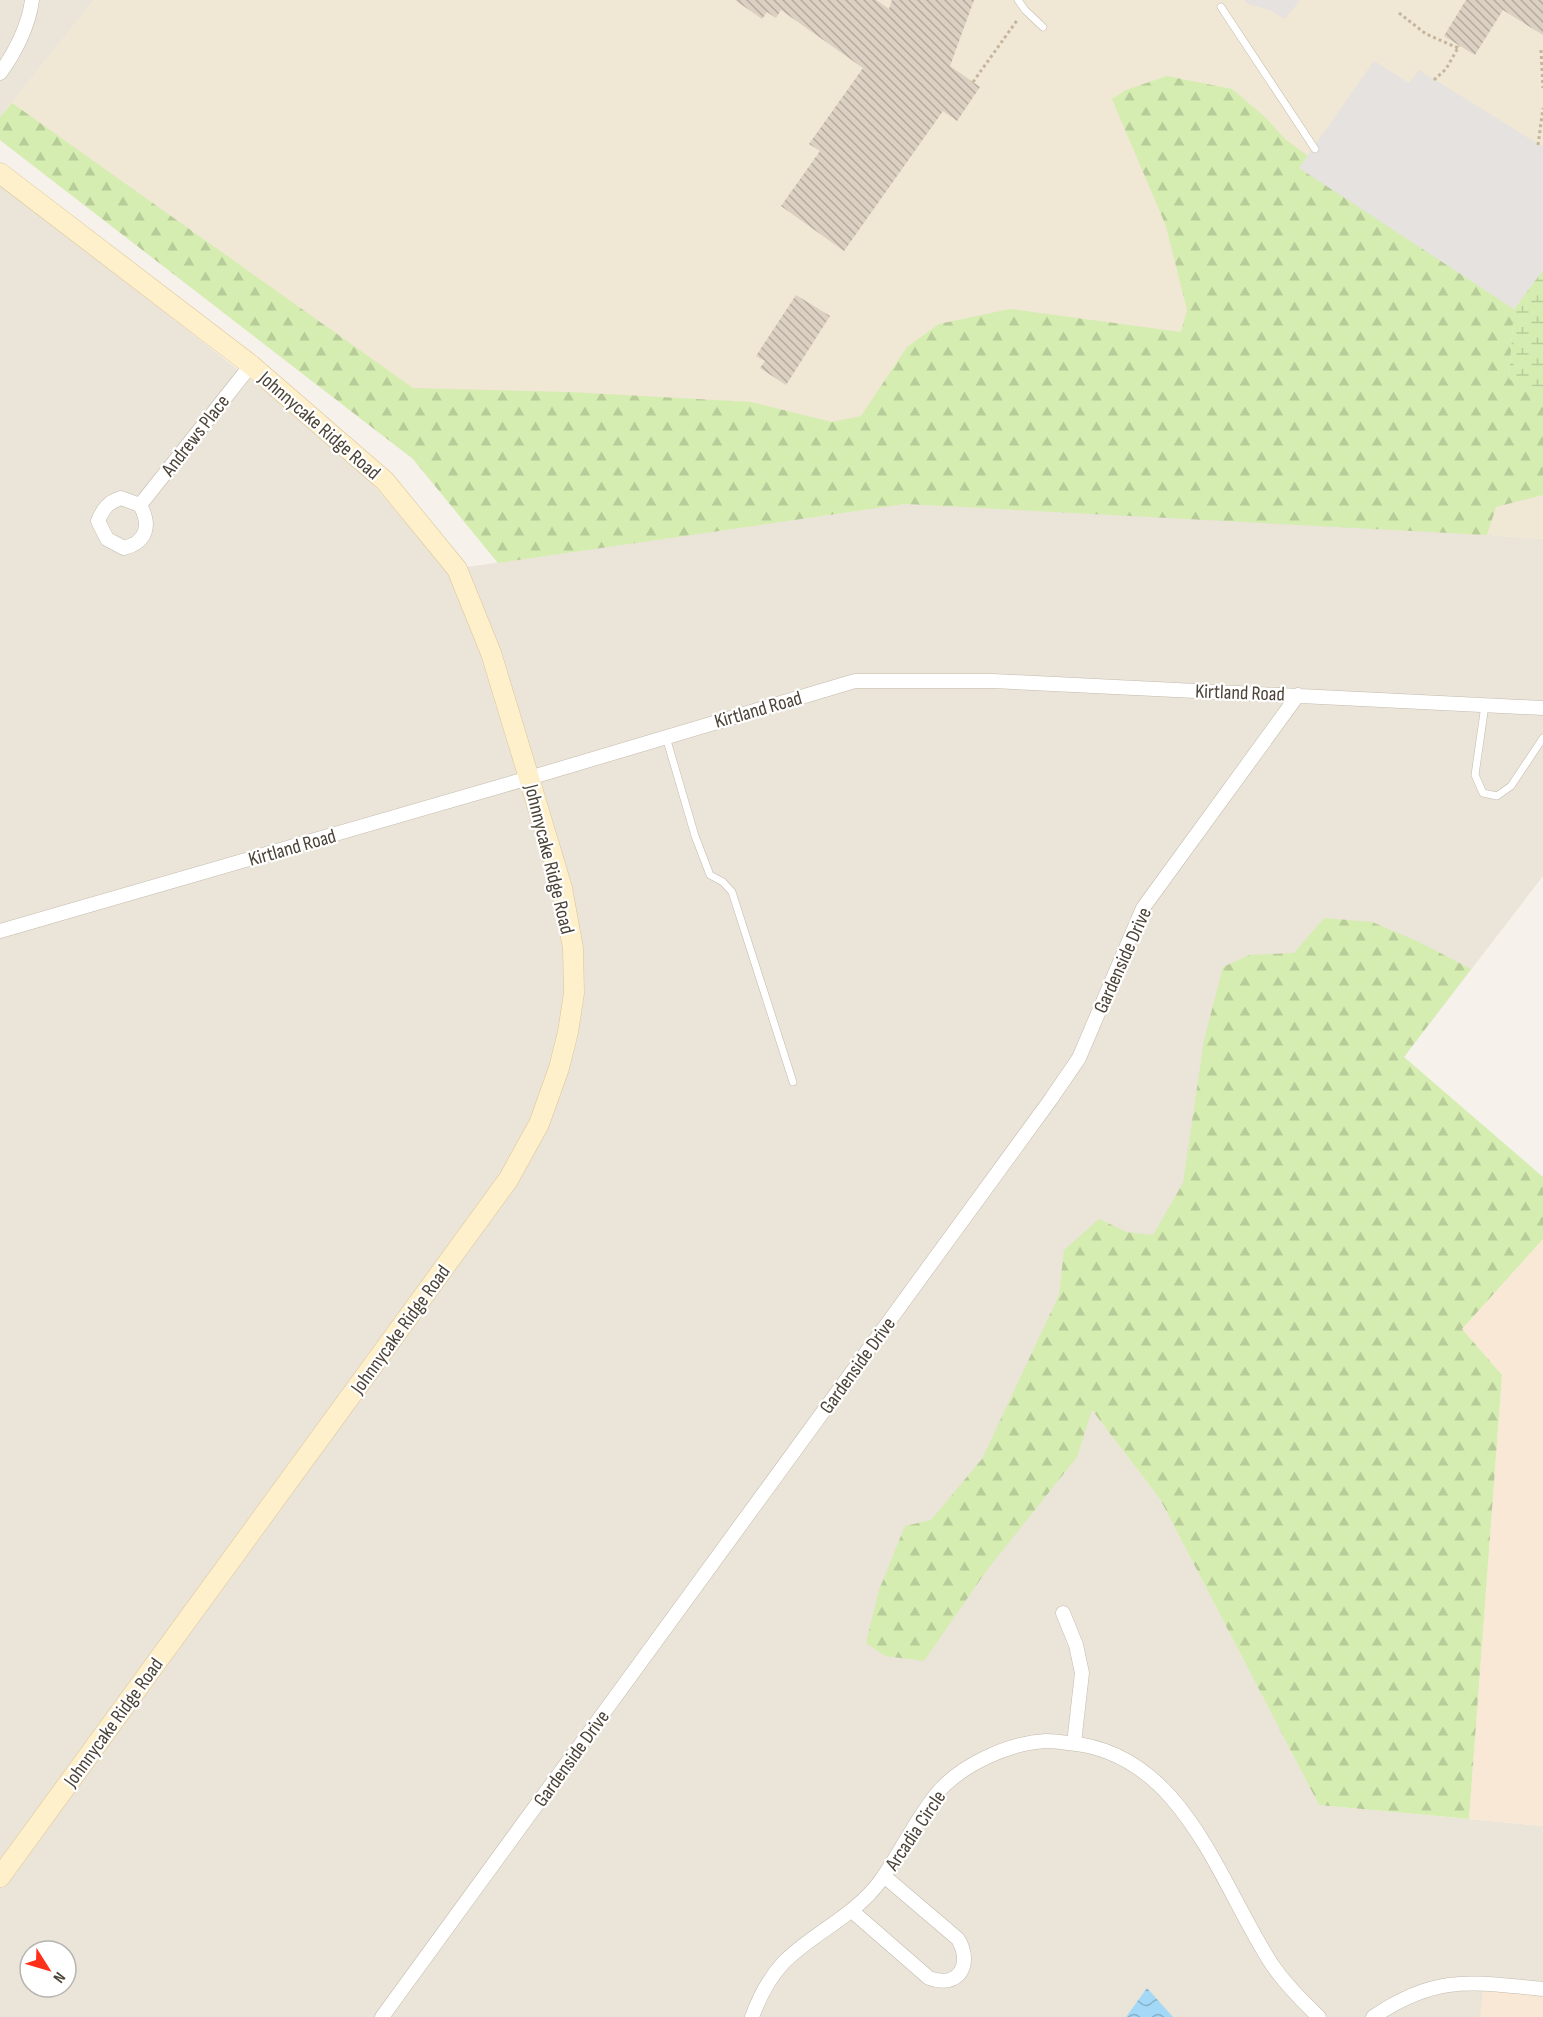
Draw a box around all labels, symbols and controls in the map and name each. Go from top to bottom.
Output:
street label: Johnnycake Ridge Road [253,366,385,485]
street label: Andrews Place [156,390,235,482]
street label: Kirtland Road [1195,679,1285,707]
street label: Kirtland Road [712,686,805,734]
street label: Johnnycake Ridge Road [519,781,579,937]
street label: Kirtland Road [246,824,339,872]
street label: Gardenside Drive [1089,904,1157,1017]
street label: Johnnycake Ridge Road [345,1261,456,1399]
street label: Gardenside Drive [815,1313,901,1418]
street label: Johnnycake Ridge Road [58,1654,169,1792]
street label: Gardenside Drive [529,1706,615,1811]
street label: Arcadia Circle [880,1786,951,1876]
north arrow [18,1939,78,1999]
text: N [49,1968,69,1986]

